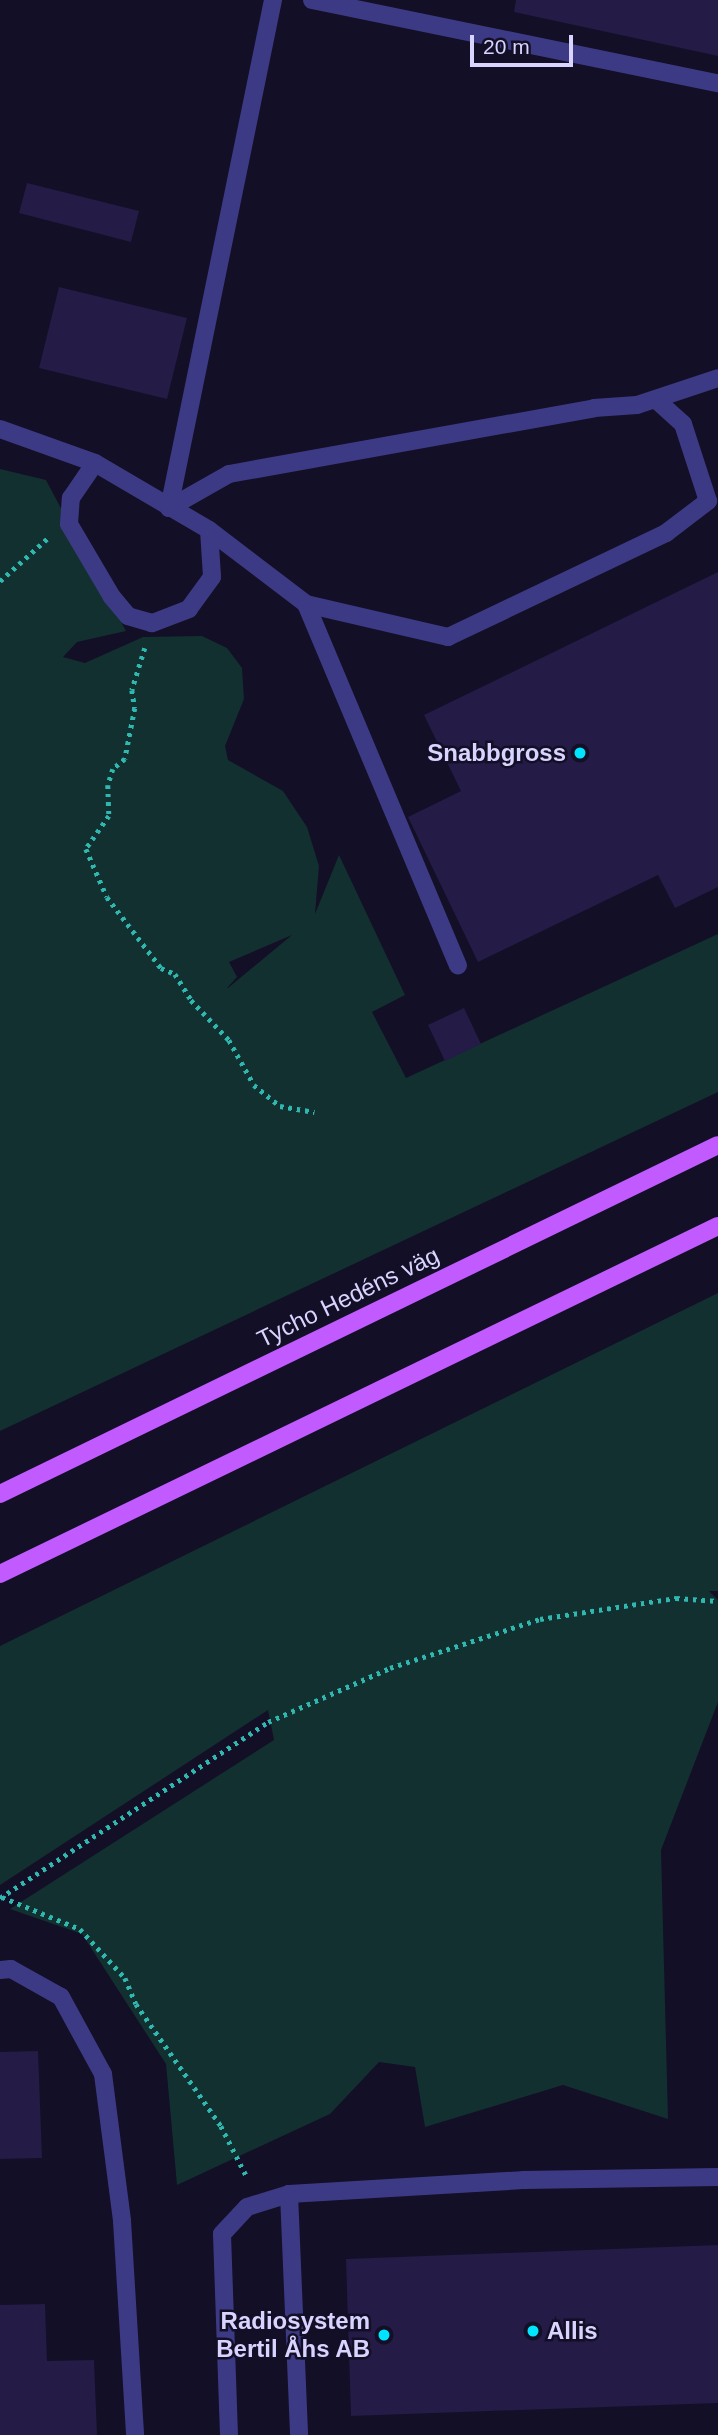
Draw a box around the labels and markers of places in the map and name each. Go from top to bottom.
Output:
place label: Snabbgross [427,739,566,767]
marker: Snabbgross [572,745,588,761]
place label: Radiosystem Bertil Åhs AB [215,2307,370,2363]
place label: Allis [547,2317,598,2345]
marker: Allis [525,2323,541,2339]
marker: Radiosystem Bertil Åhs AB [376,2327,392,2343]

